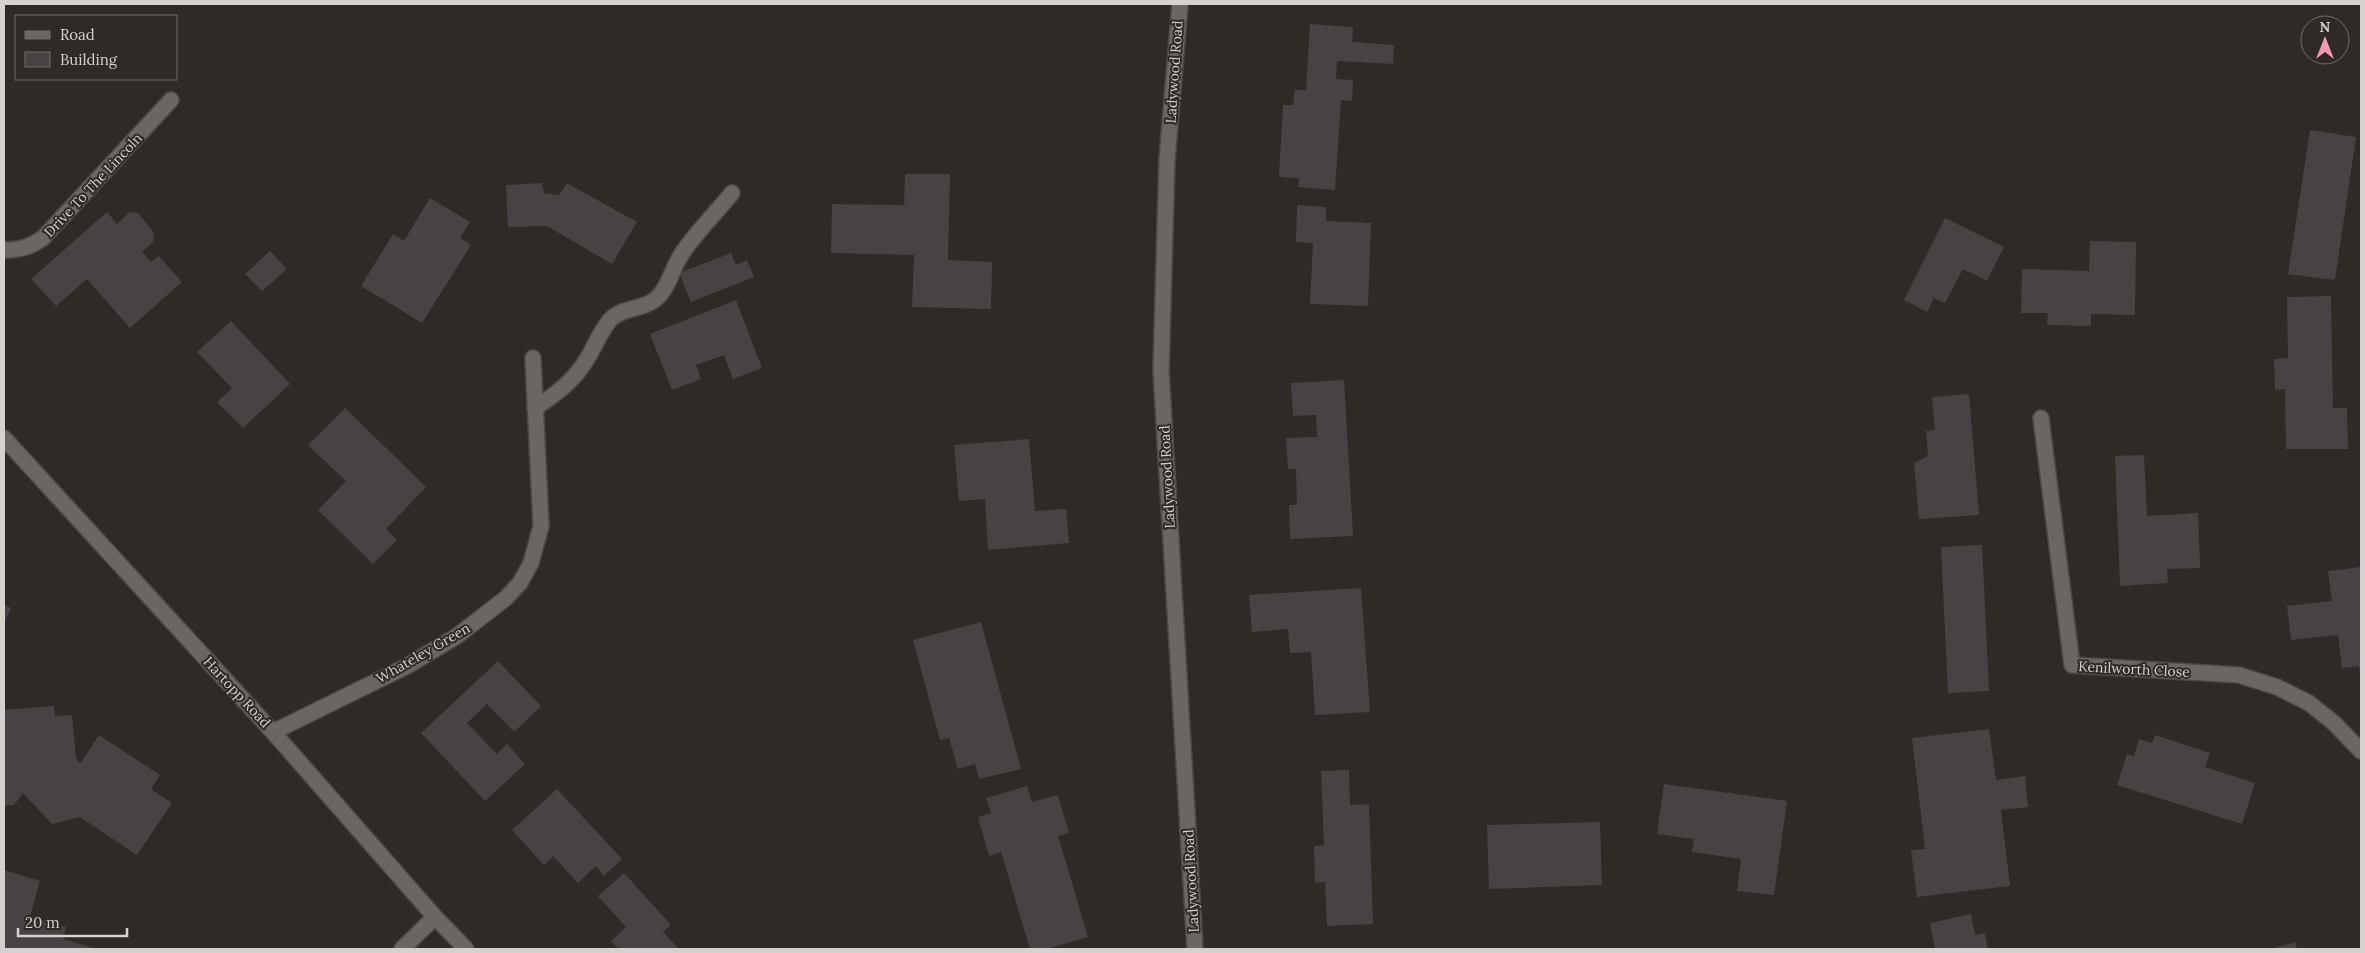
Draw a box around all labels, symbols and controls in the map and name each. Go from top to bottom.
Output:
legend [15,15,178,80]
north arrow [2300,15,2350,65]
text: N [2320,18,2331,36]
street label: Ladywood Road [1161,20,1187,124]
text: Road [60,25,95,44]
text: Building [60,50,118,69]
street label: Drive To The Lincoln [40,129,146,241]
street label: Ladywood Road [1155,425,1179,529]
street label: Whateley Green [373,619,474,687]
street label: Hartopp Road [199,653,275,731]
street label: Kenilworth Close [2078,657,2191,681]
street label: Ladywood Road [1179,829,1203,933]
scale bar [18,906,126,938]
text: 20 m [25,913,60,932]

